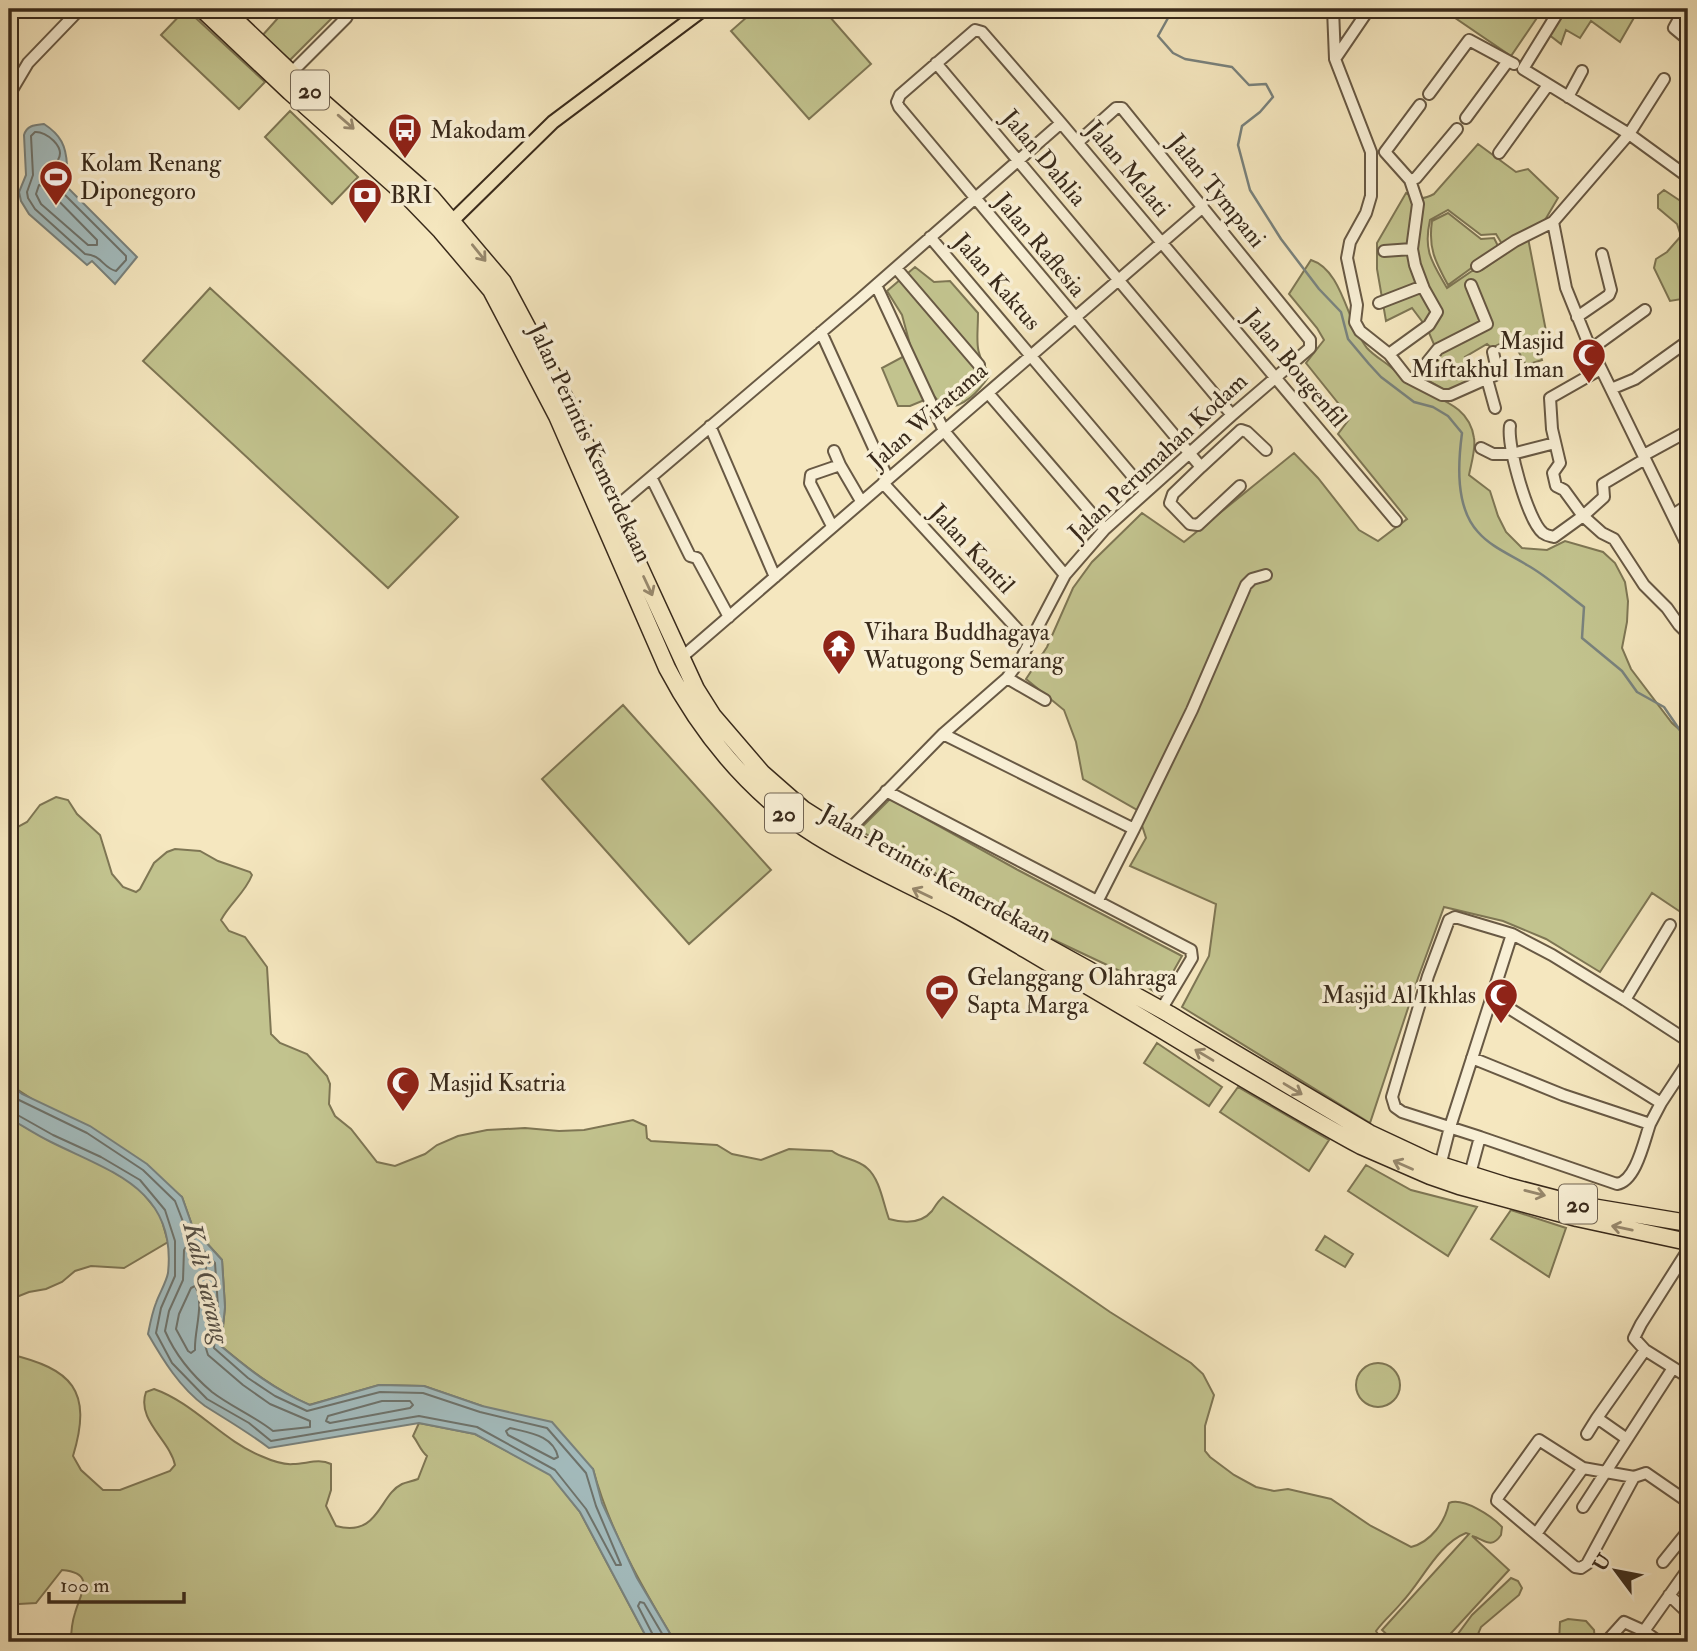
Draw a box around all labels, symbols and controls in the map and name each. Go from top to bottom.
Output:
road number: 20 [291,71,329,110]
street label: Jalan Dahlia [994,102,1094,214]
bus stop icon: Makodam [386,111,424,160]
one-way arrow [337,114,355,130]
street label: Jalan Melati [1078,114,1177,223]
place label: Makodam [430,115,526,146]
street label: Jalan Tympani [1161,127,1272,254]
place label: Kolam Renang Diponegoro [80,148,222,207]
sports icon: Kolam Renang Diponegoro [37,158,75,207]
bank icon: BRI [346,176,384,225]
place label: BRI [390,180,432,211]
street label: Jalan Raflesia [987,186,1093,304]
street label: Jalan Kaktus [946,226,1048,337]
one-way arrow [472,243,487,261]
street label: Jalan Bougenfil [1236,301,1354,434]
street label: Jalan Perintis Kemerdekaan [521,318,659,567]
place label: Masjid Miftakhul Iman [1411,326,1564,385]
mosque icon: Masjid Miftakhul Iman [1570,336,1608,385]
street label: Jalan Wiratama [861,355,995,477]
street label: Jalan Perumahan Kodam [1061,366,1254,549]
street label: Jalan Kantil [922,497,1021,600]
one-way arrow [642,575,655,596]
place label: Vihara Buddhagaya Watugong Semarang [863,617,1065,676]
temple icon: Vihara Buddhagaya Watugong Semarang [820,627,858,676]
road number: 20 [765,793,803,832]
street label: Jalan Perintis Kemerdekaan [814,797,1057,951]
one-way arrow [912,885,933,899]
place label: Gelanggang Olahraga Sapta Marga [967,962,1178,1021]
sports icon: Gelanggang Olahraga Sapta Marga [923,972,961,1021]
mosque icon: Masjid Al Ikhlas [1482,976,1520,1025]
place label: Masjid Al Ikhlas [1322,980,1476,1011]
one-way arrow [1195,1048,1215,1062]
mosque icon: Masjid Ksatria [384,1064,422,1113]
place label: Masjid Ksatria [428,1068,567,1099]
one-way arrow [1282,1082,1302,1096]
one-way arrow [1393,1158,1415,1171]
road number: 20 [1559,1184,1597,1224]
one-way arrow [1523,1187,1546,1200]
water label: Kali Garang [175,1217,237,1348]
one-way arrow [1611,1220,1633,1233]
north arrow [1582,1536,1652,1606]
text: U [1588,1549,1617,1576]
scale bar [49,1560,184,1604]
text: 100 m [60,1572,110,1599]

